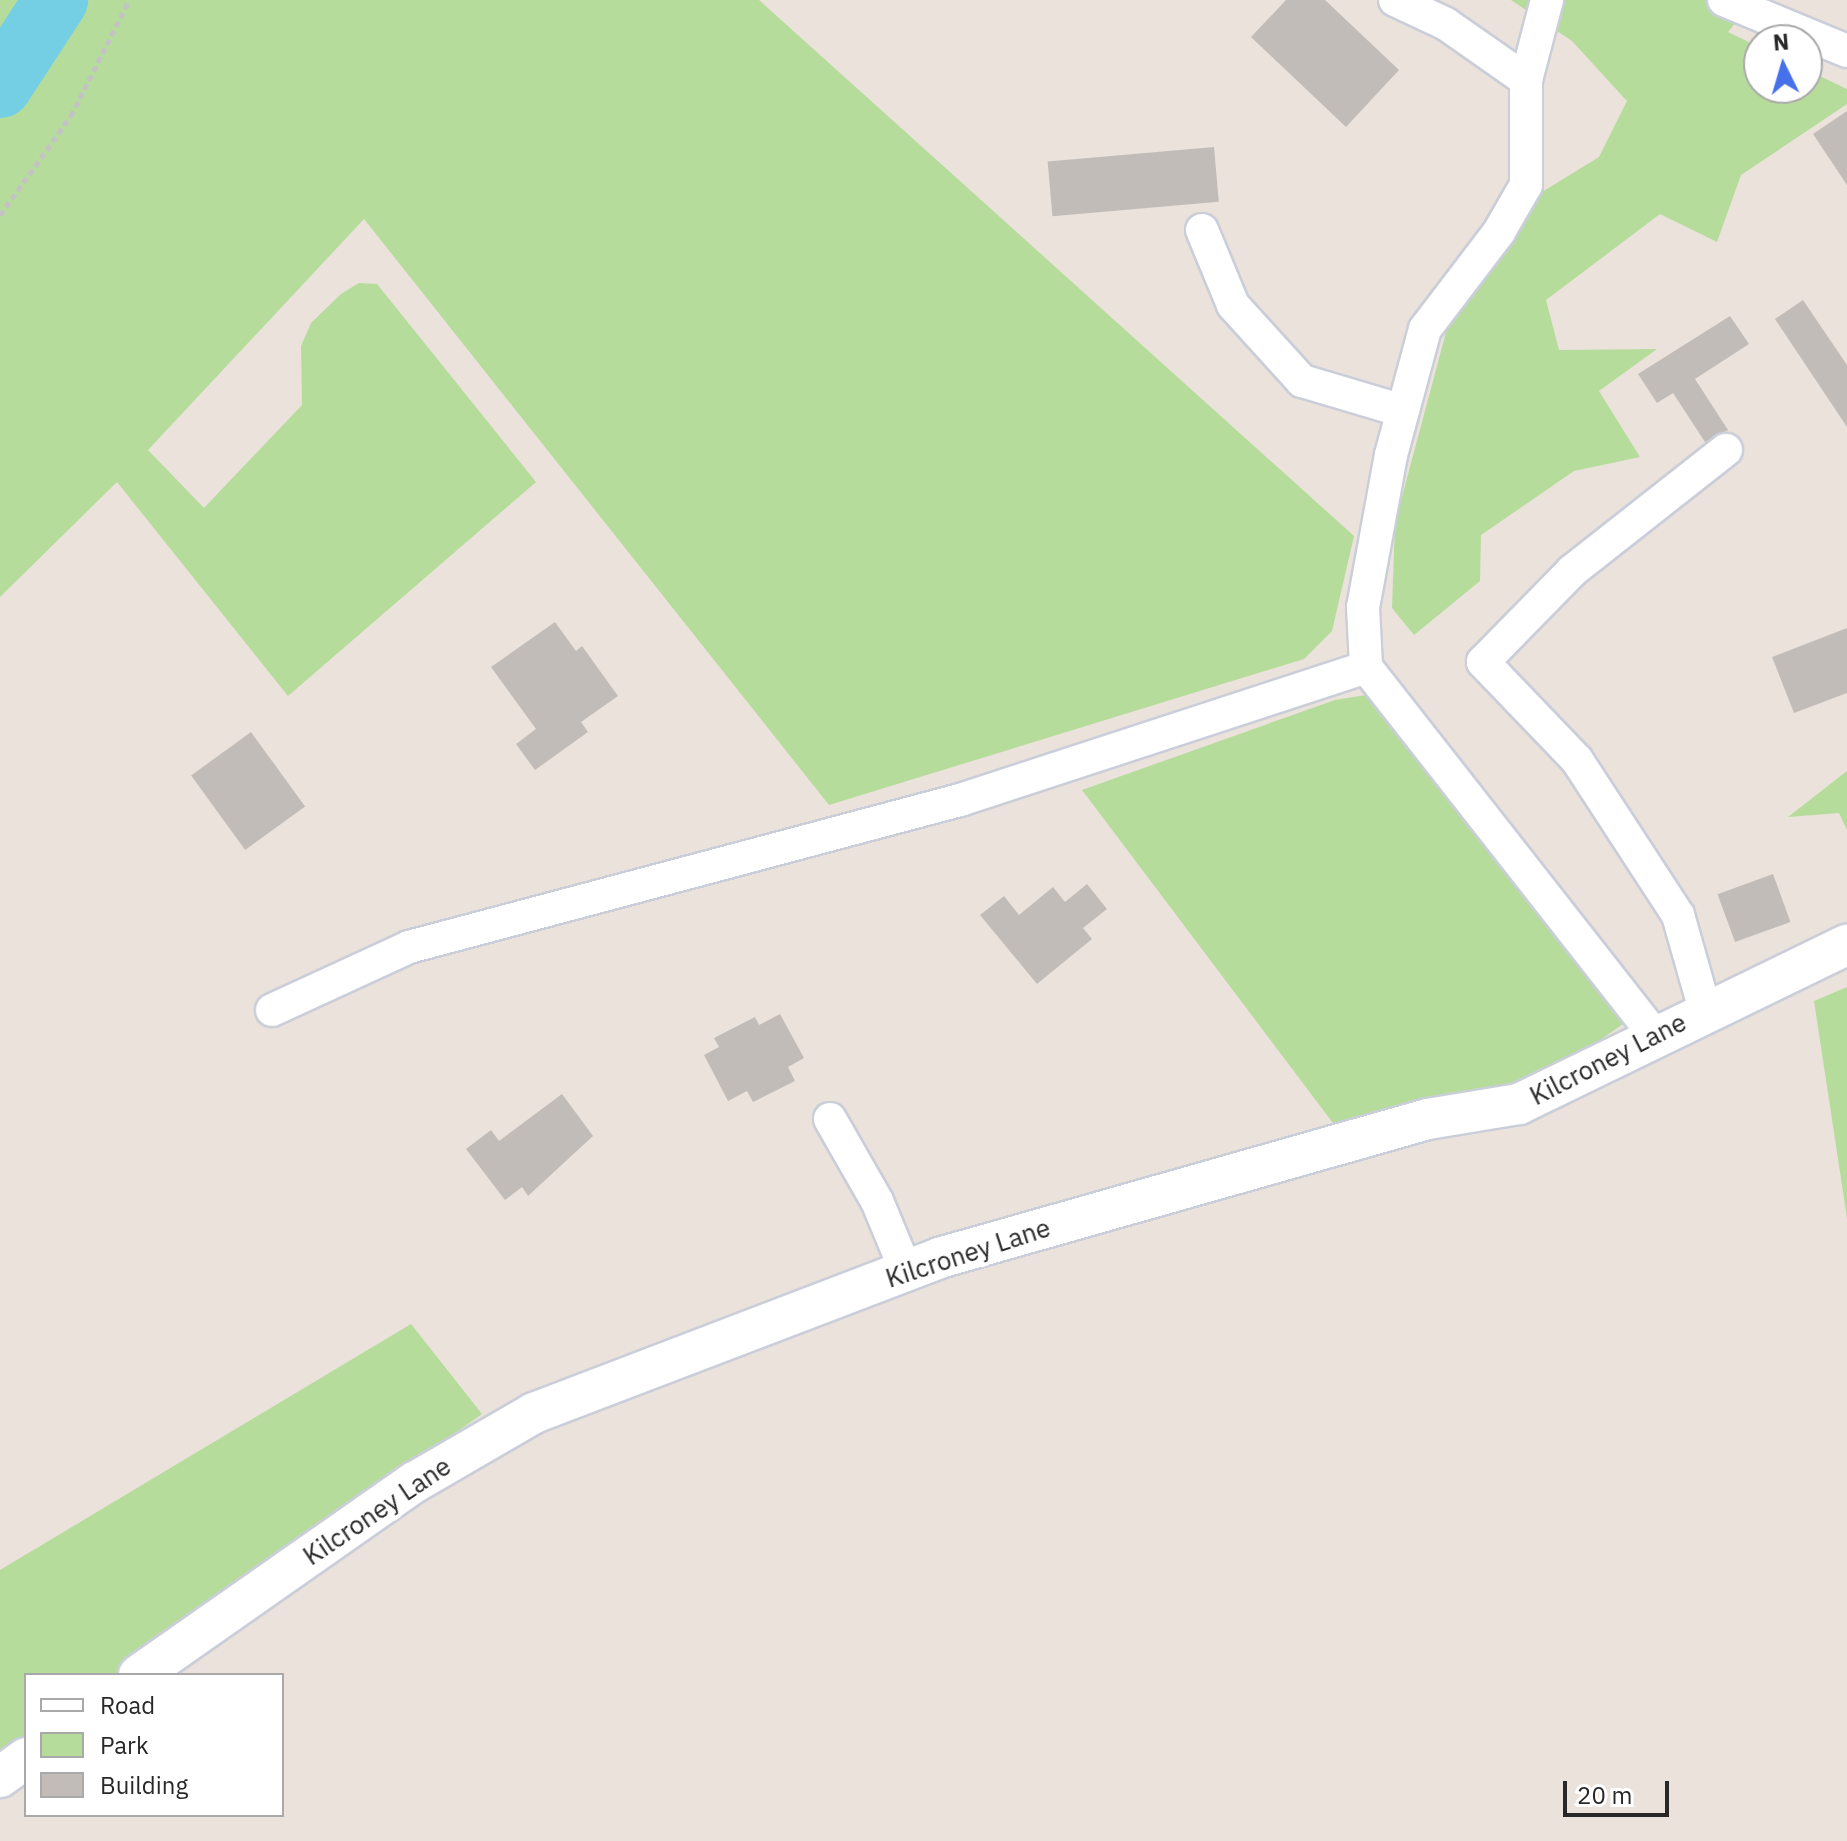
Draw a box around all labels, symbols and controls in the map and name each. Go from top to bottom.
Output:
north arrow [1743,24,1823,104]
text: N [1772,26,1790,57]
street label: Kilcroney Lane [1525,1006,1691,1112]
street label: Kilcroney Lane [882,1212,1054,1294]
street label: Kilcroney Lane [297,1450,457,1572]
legend [24,1673,284,1817]
text: Road [100,1689,155,1721]
text: Park [100,1729,149,1761]
scale bar [1567,1765,1673,1815]
text: Building [100,1769,188,1801]
text: 20 m [1577,1779,1632,1811]

